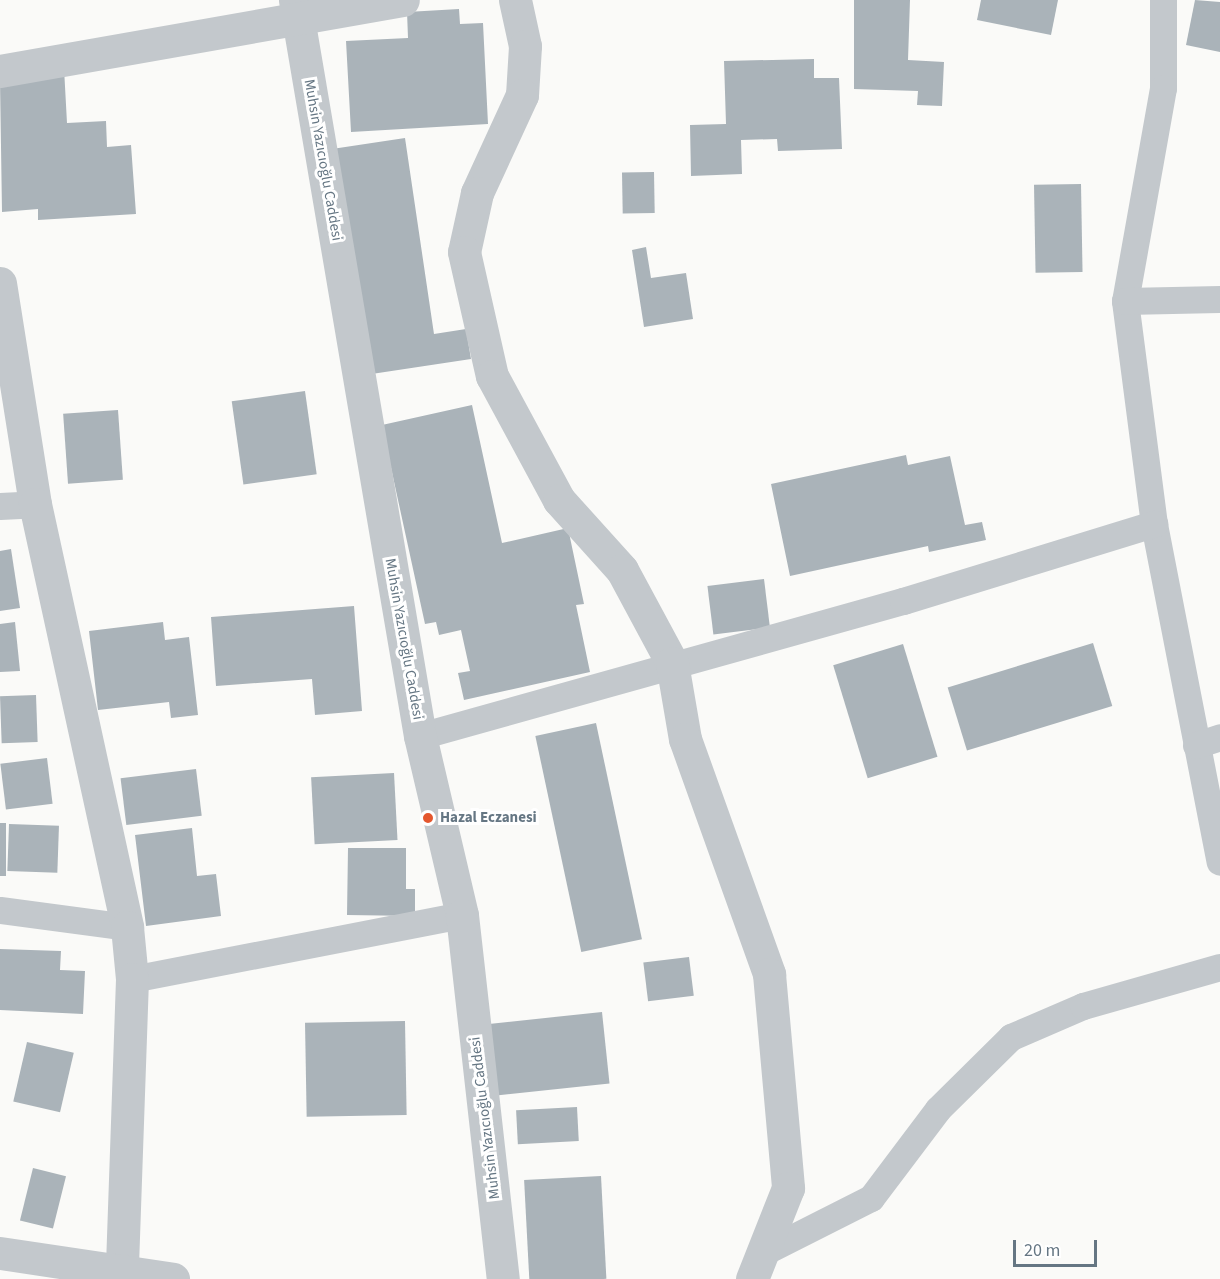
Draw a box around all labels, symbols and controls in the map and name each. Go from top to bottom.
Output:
street label: Muhsin Yazıcıoğlu Caddesi [300,78,346,242]
street label: Muhsin Yazıcıoğlu Caddesi [381,557,427,721]
place label: Hazal Eczanesi [440,809,537,827]
marker: Hazal Eczanesi [421,811,435,825]
street label: Muhsin Yazıcıoğlu Caddesi [466,1036,504,1200]
scale bar [1016,1228,1100,1266]
text: 20 m [1024,1238,1060,1263]

